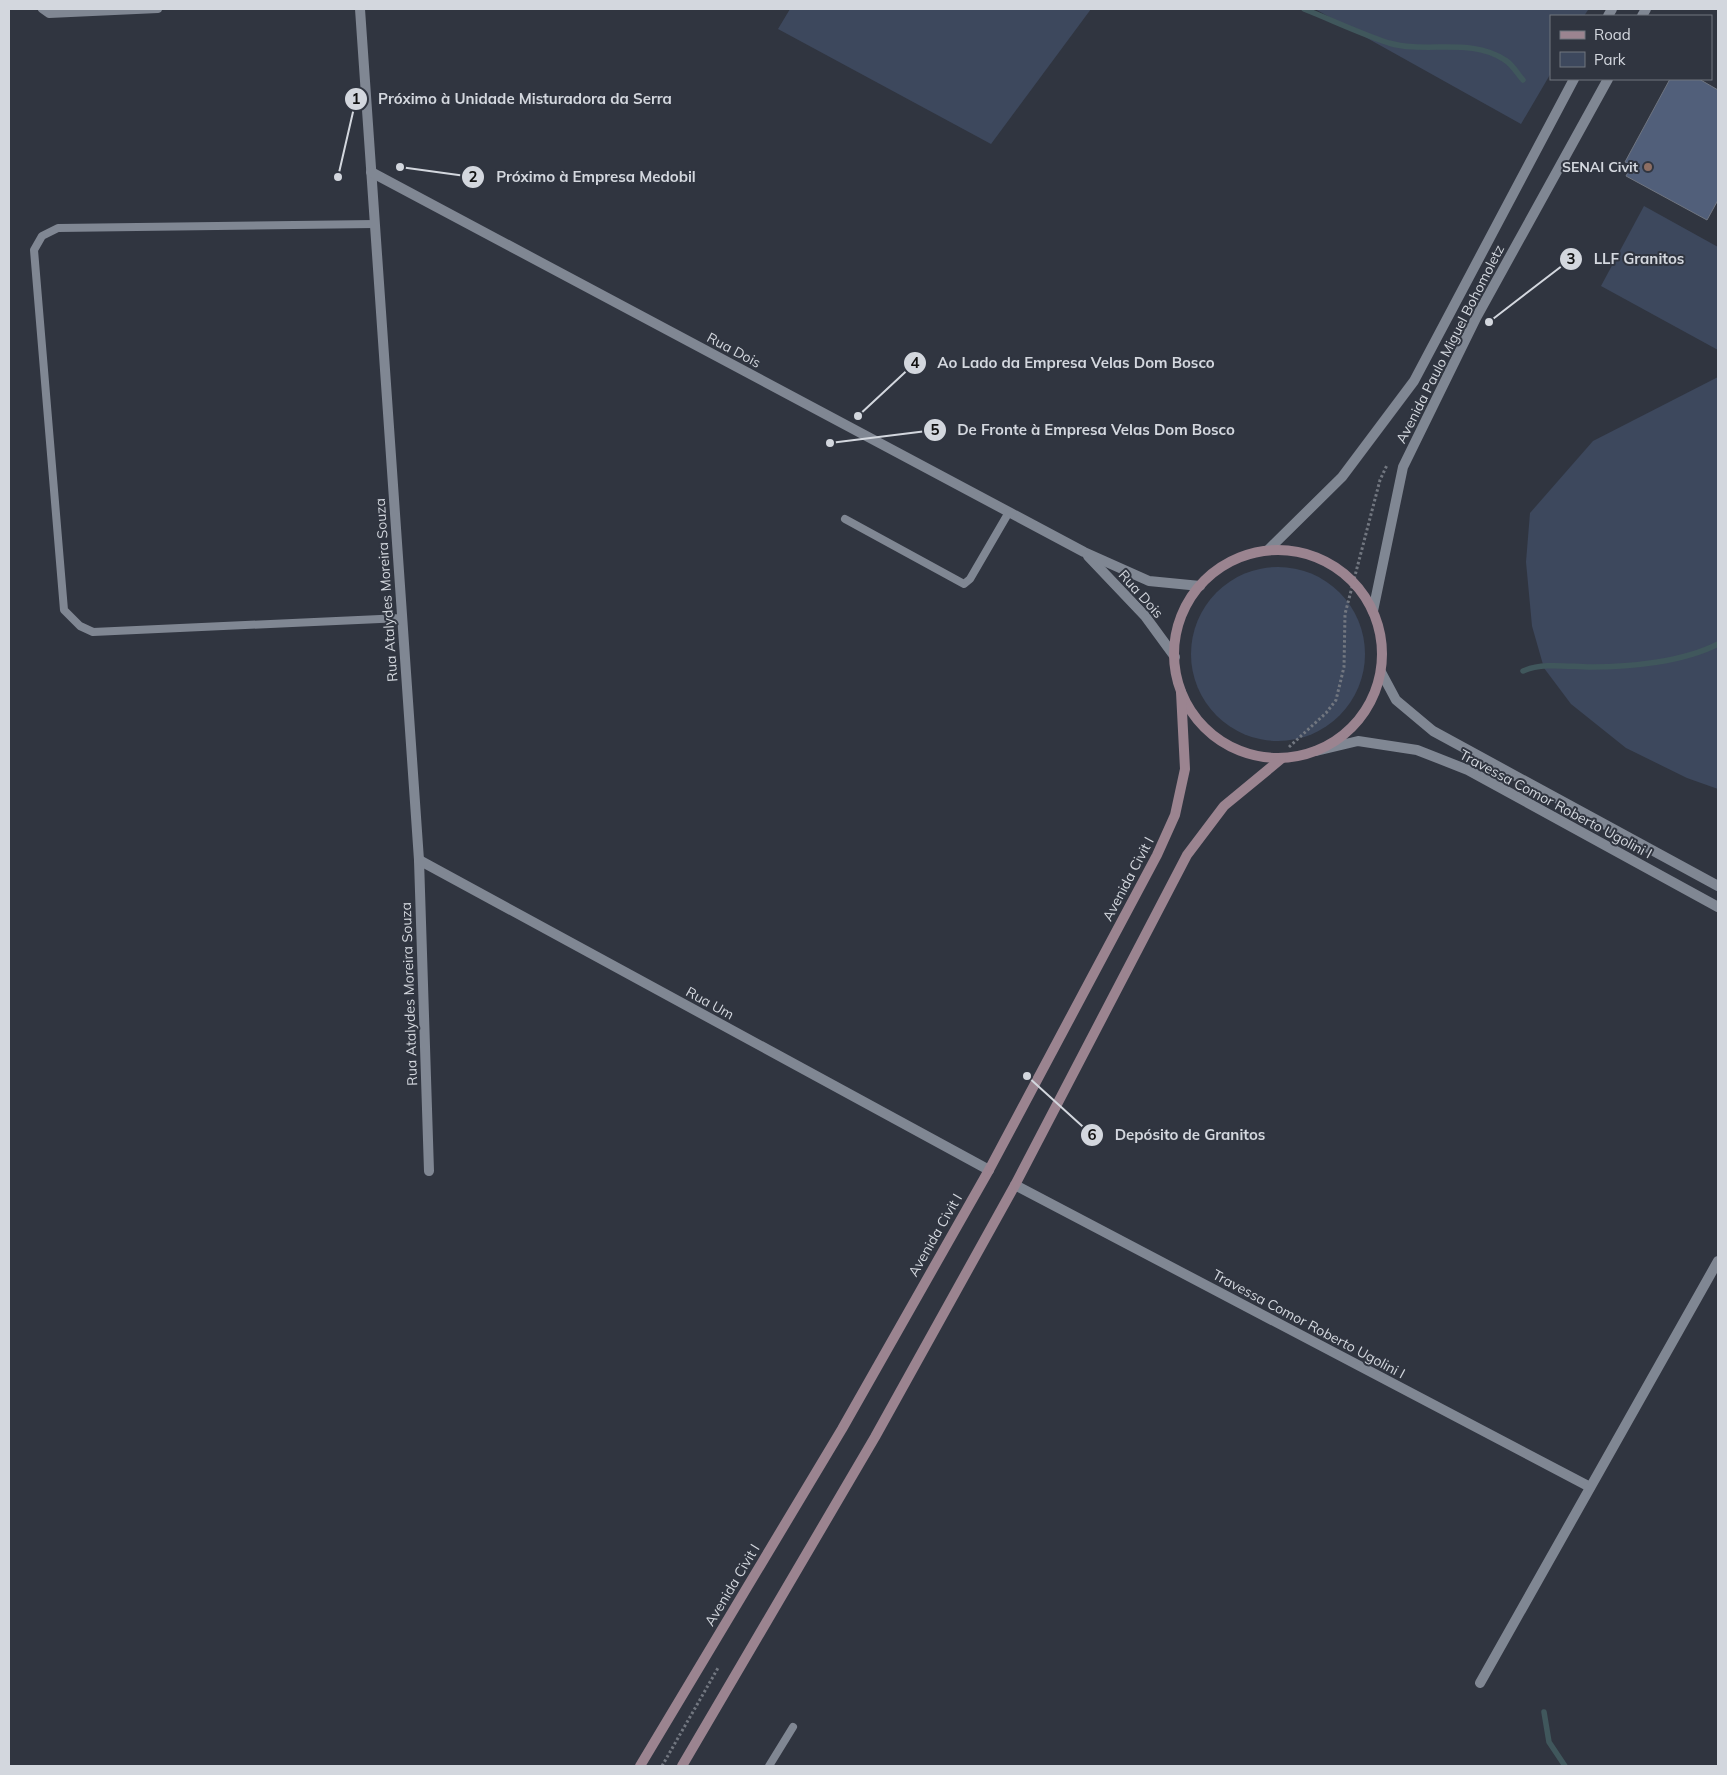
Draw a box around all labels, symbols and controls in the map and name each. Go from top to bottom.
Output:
legend [1550,15,1712,80]
text: Road [1594,25,1631,44]
text: Park [1594,50,1626,69]
callout: Próximo à Unidade Misturadora da Serra [343,84,682,114]
text: 1 [351,89,361,108]
text: Próximo à Unidade Misturadora da Serra [378,89,672,108]
place label: SENAI Civit [1562,158,1639,176]
marker: SENAI Civit [1642,161,1654,173]
callout: Próximo à Empresa Medobil [461,162,705,192]
text: 2 [468,167,478,186]
text: Próximo à Empresa Medobil [496,167,696,186]
street label: Avenida Paulo Miguel Bohomoletz [1392,242,1508,446]
callout: LLF Granitos [1559,244,1694,274]
text: 3 [1566,249,1576,268]
text: LLF Granitos [1594,249,1684,268]
street label: Rua Dois [704,328,764,372]
callout: Ao Lado da Empresa Velas Dom Bosco [902,348,1225,378]
text: 4 [910,353,920,372]
text: Ao Lado da Empresa Velas Dom Bosco [937,353,1215,372]
callout: De Fronte à Empresa Velas Dom Bosco [922,415,1245,445]
text: 5 [930,420,940,439]
text: De Fronte à Empresa Velas Dom Bosco [957,420,1235,439]
street label: Rua Atalydes Moreira Souza [371,498,401,682]
street label: Rua Dois [1115,566,1167,622]
street label: Travessa Comor Roberto Ugolini I [1457,746,1655,862]
street label: Avenida Civit I [1098,834,1158,924]
street label: Rua Atalydes Moreira Souza [397,902,421,1086]
street label: Rua Um [683,982,737,1024]
callout: Depósito de Granitos [1079,1120,1275,1150]
text: 6 [1087,1125,1097,1144]
text: Depósito de Granitos [1115,1125,1265,1144]
street label: Avenida Civit I [904,1190,966,1280]
street label: Travessa Comor Roberto Ugolini I [1210,1266,1408,1382]
street label: Avenida Civit I [700,1541,764,1629]

